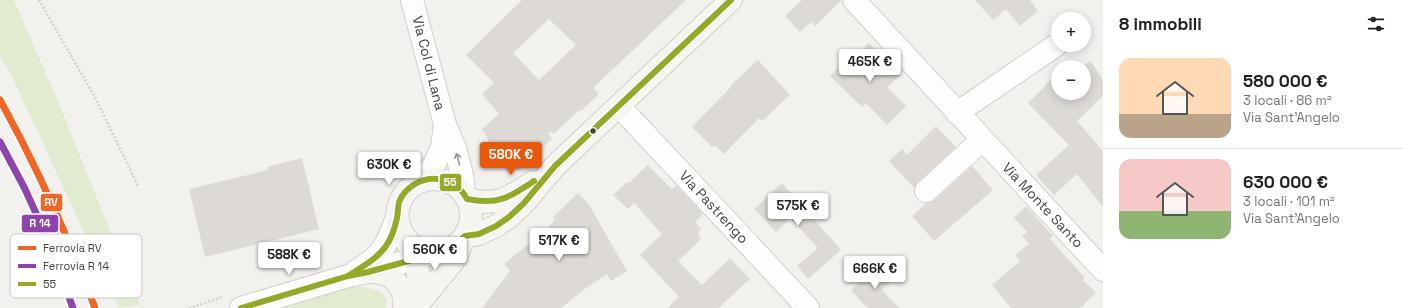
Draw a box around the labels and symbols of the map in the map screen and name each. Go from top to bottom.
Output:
street label: Via Col di Lana [409,14,449,112]
pin: 465K € [837,49,903,83]
unlabelled marker [588,126,598,136]
pin: 580K € [478,142,544,176]
pin: 630K € [356,152,422,186]
one-way arrow [454,152,461,165]
street label: Via Monte Santo [999,158,1087,252]
street label: Via Pastrengo [676,167,752,247]
line badge: 55 [439,173,462,192]
text: 55 [443,175,457,189]
line badge: RV [40,193,63,212]
pin: 575K € [765,193,831,227]
text: RV [44,195,58,209]
line badge: R 14 [21,214,59,233]
text: R 14 [29,216,51,230]
pin: 517K € [526,228,592,262]
legend [10,234,142,298]
pin: 560K € [402,237,468,271]
text: Ferrovia RV [43,241,102,255]
pin: 588K € [256,242,322,276]
pin: 666K € [842,256,908,290]
text: Ferrovia R 14 [43,259,109,273]
text: 55 [43,277,57,291]

